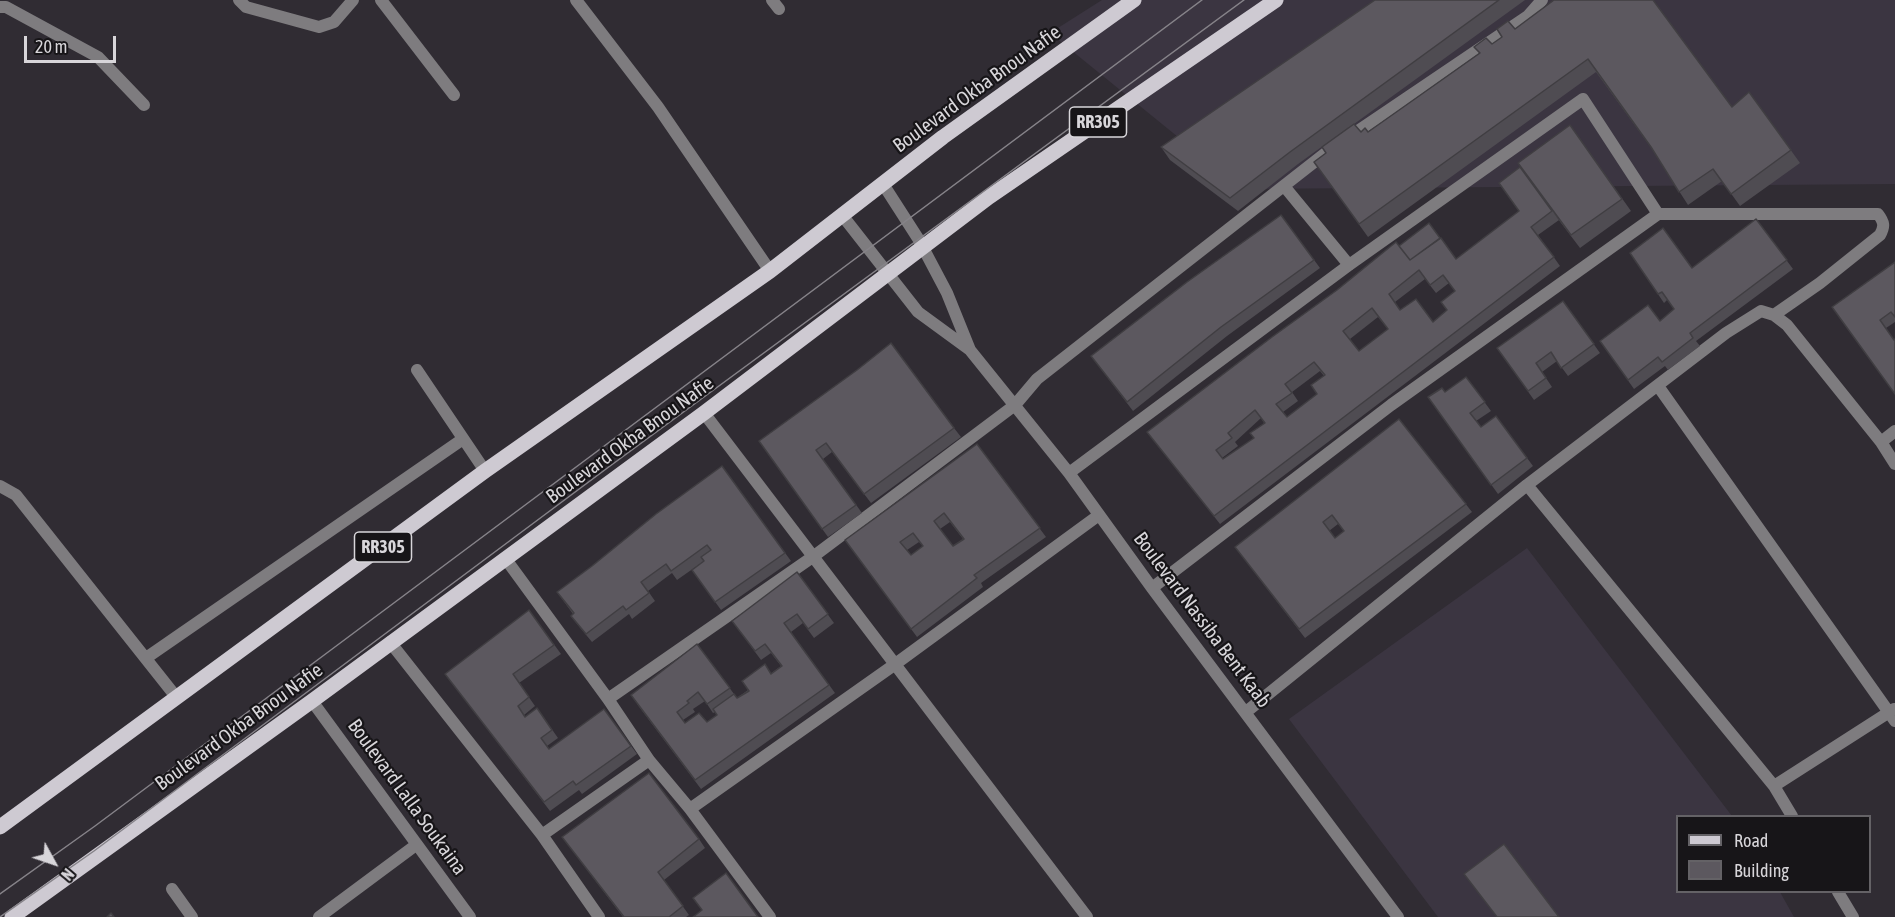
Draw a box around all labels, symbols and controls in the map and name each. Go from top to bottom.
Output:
street label: Boulevard Okba Bnou Nafie [889,20,1065,158]
scale bar [27,24,118,62]
text: 20 m [35,36,67,57]
road number: RR305 [1070,107,1126,137]
street label: Boulevard Okba Bnou Nafie [542,371,718,509]
street label: Boulevard Nassiba Bent Kaab [1128,528,1276,712]
road number: RR305 [354,532,412,562]
street label: Boulevard Okba Bnou Nafie [151,658,327,796]
street label: Boulevard Lalla Soukaina [342,714,472,880]
legend [1676,815,1871,893]
text: Road [1734,830,1768,851]
north arrow [24,833,84,893]
text: Building [1734,860,1789,881]
text: N [58,865,78,884]

